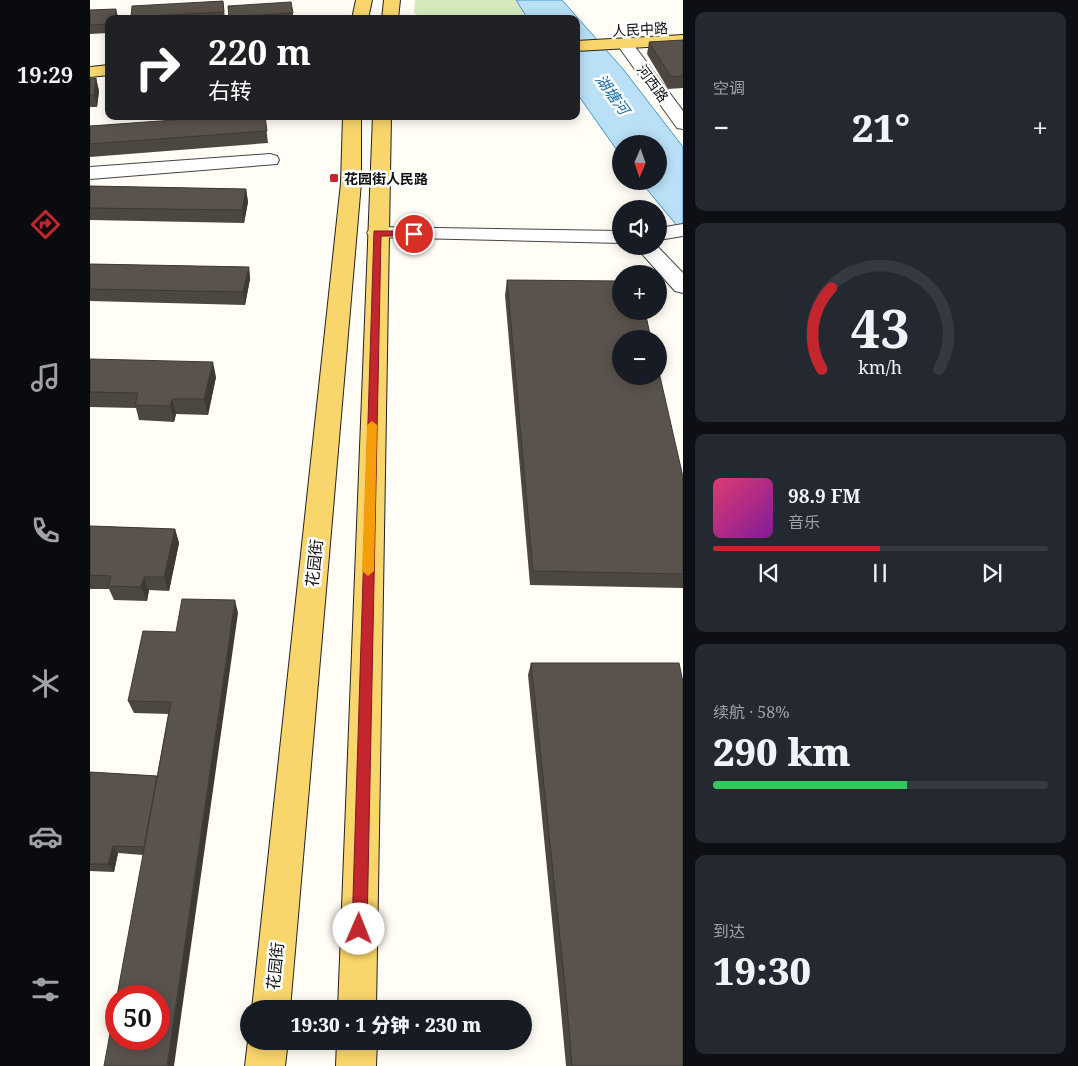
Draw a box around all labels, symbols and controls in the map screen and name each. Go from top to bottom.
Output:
street label: 人民中路 [612,18,668,40]
text: 220 m [208,28,311,75]
icon: right [125,35,190,100]
text: 19:29 [17,59,73,89]
street label: 河西路 [633,60,673,106]
water label: 湖塘河 [592,70,636,121]
text: 右转 [208,75,252,105]
text: 空调 [713,77,745,99]
text: 21° [852,101,910,153]
text: − [713,108,729,146]
text: + [1032,108,1048,146]
north arrow [612,135,668,190]
map controls [612,135,667,385]
place label: 花园街人民路 [344,169,428,188]
marker: 花园街人民路 [328,172,340,184]
button: sound [612,200,667,255]
icon: directions [28,207,63,242]
pin [393,213,435,255]
icon: arrive [400,220,428,248]
button: + [612,265,667,320]
text: 43 [851,292,910,363]
button: − [612,330,667,385]
text: km/h [859,355,902,379]
icon: music [28,360,63,395]
text: 98.9 FM [788,483,861,509]
text: 音乐 [788,511,820,533]
icon: phone [28,513,63,548]
street label: 花园街 [301,538,327,588]
icon: previous [755,559,783,587]
icon: pause [866,559,894,587]
icon: next [978,559,1006,587]
icon: climate [28,666,63,701]
text: 续航 · 58% [713,701,790,723]
text: 290 km [713,725,851,777]
icon: car [28,819,63,854]
position arrow [332,902,384,954]
text: 到达 [713,920,745,942]
street label: 花园街 [262,941,288,991]
text: 19:30 [713,944,811,996]
icon: filters [28,972,63,1007]
speed limit sign: 50 [105,985,170,1050]
text: 19:30 · 1 分钟 · 230 m [291,1012,481,1038]

